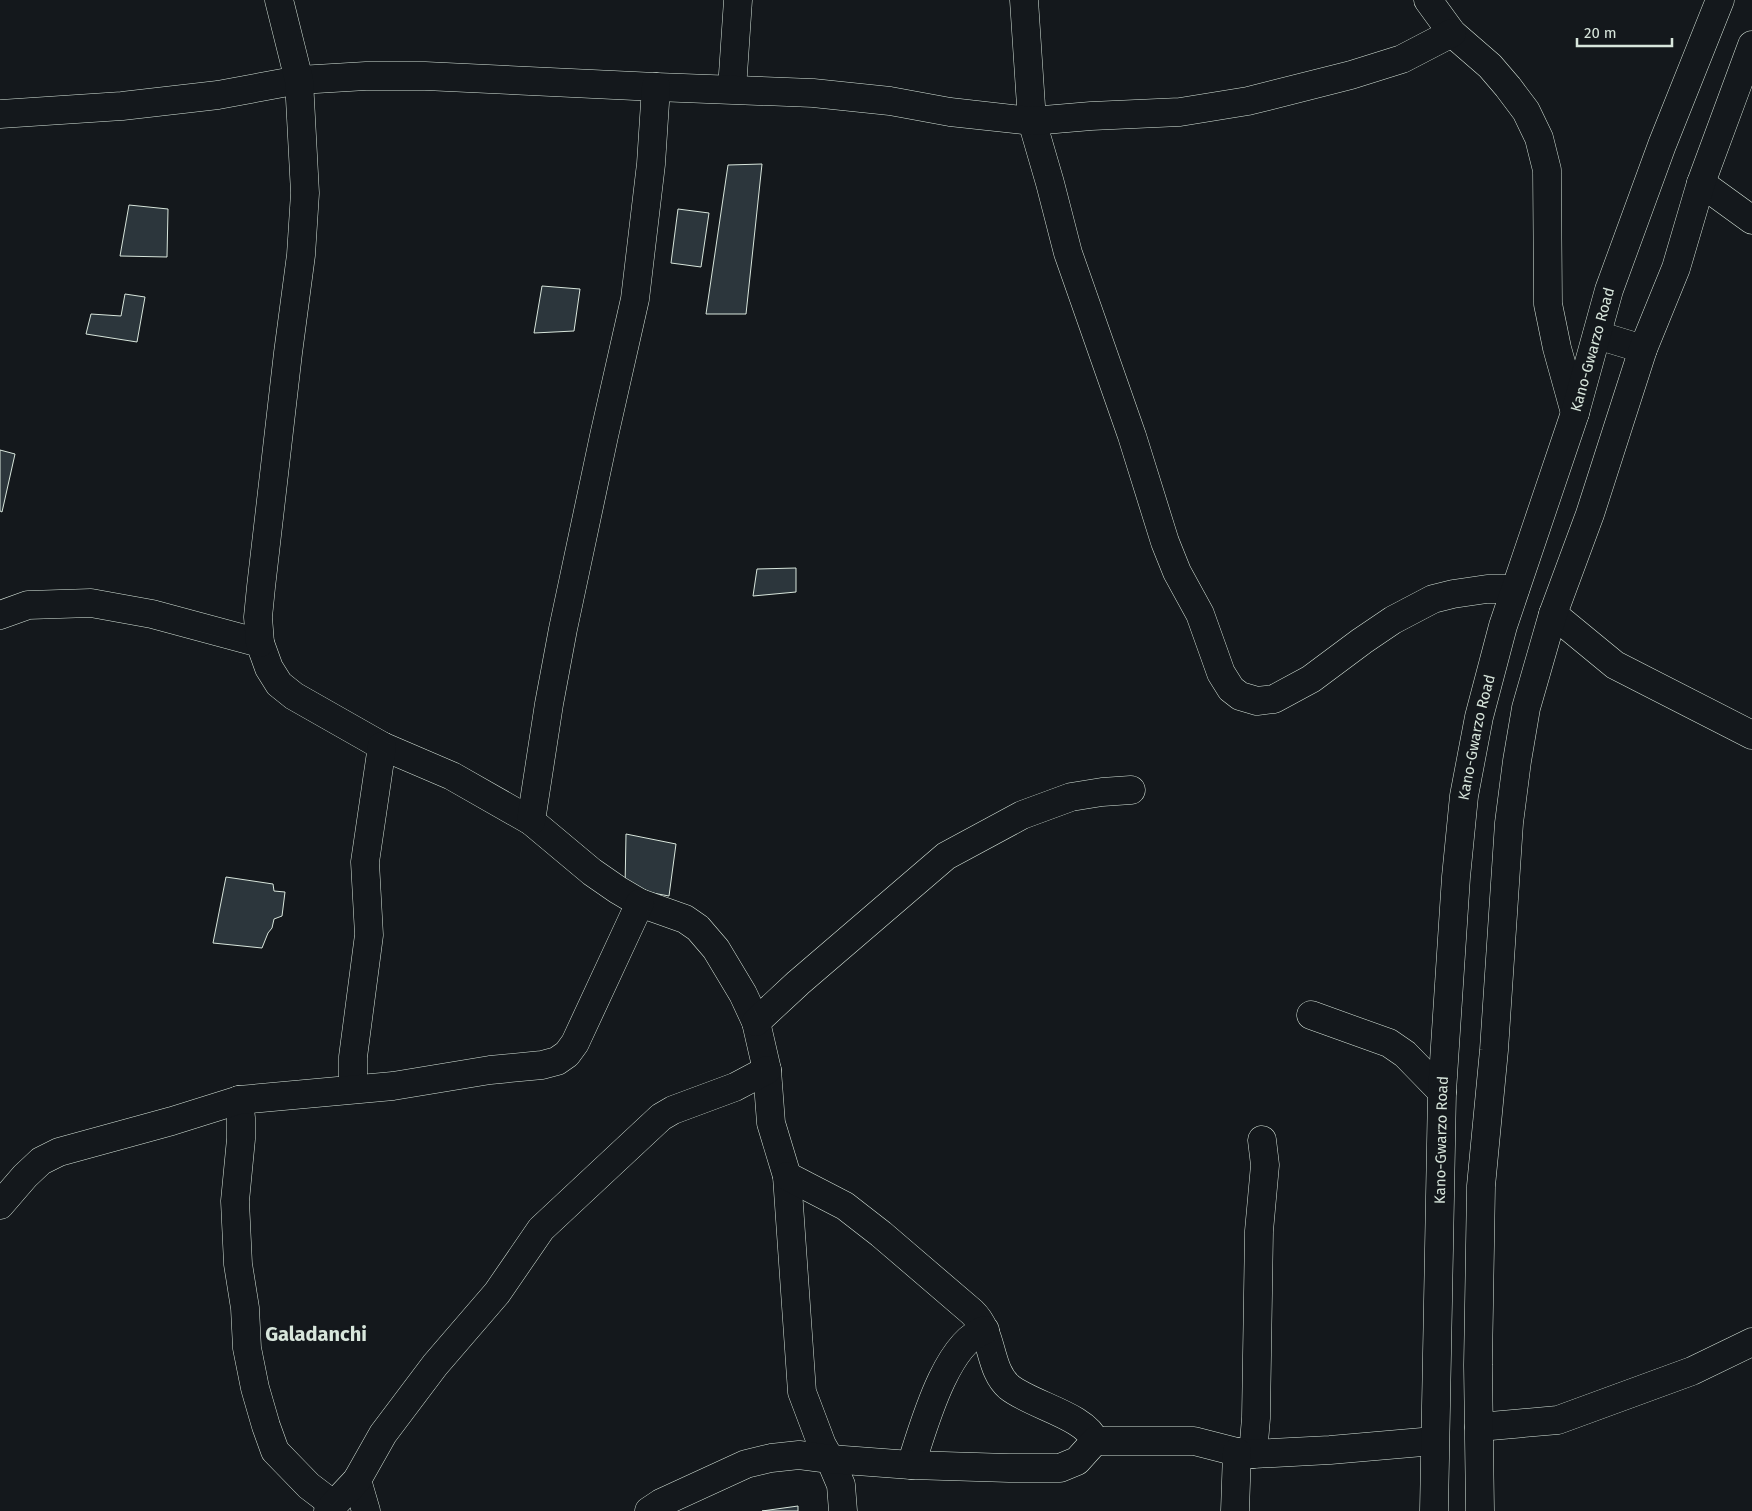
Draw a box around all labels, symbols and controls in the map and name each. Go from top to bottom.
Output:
scale bar [1577,15,1672,47]
text: 20 m [1584,24,1617,42]
street label: Kano-Gwarzo Road [1567,285,1618,414]
street label: Kano-Gwarzo Road [1454,672,1499,802]
street label: Kano-Gwarzo Road [1431,1075,1452,1204]
district label: Galadanchi [265,1322,367,1346]

